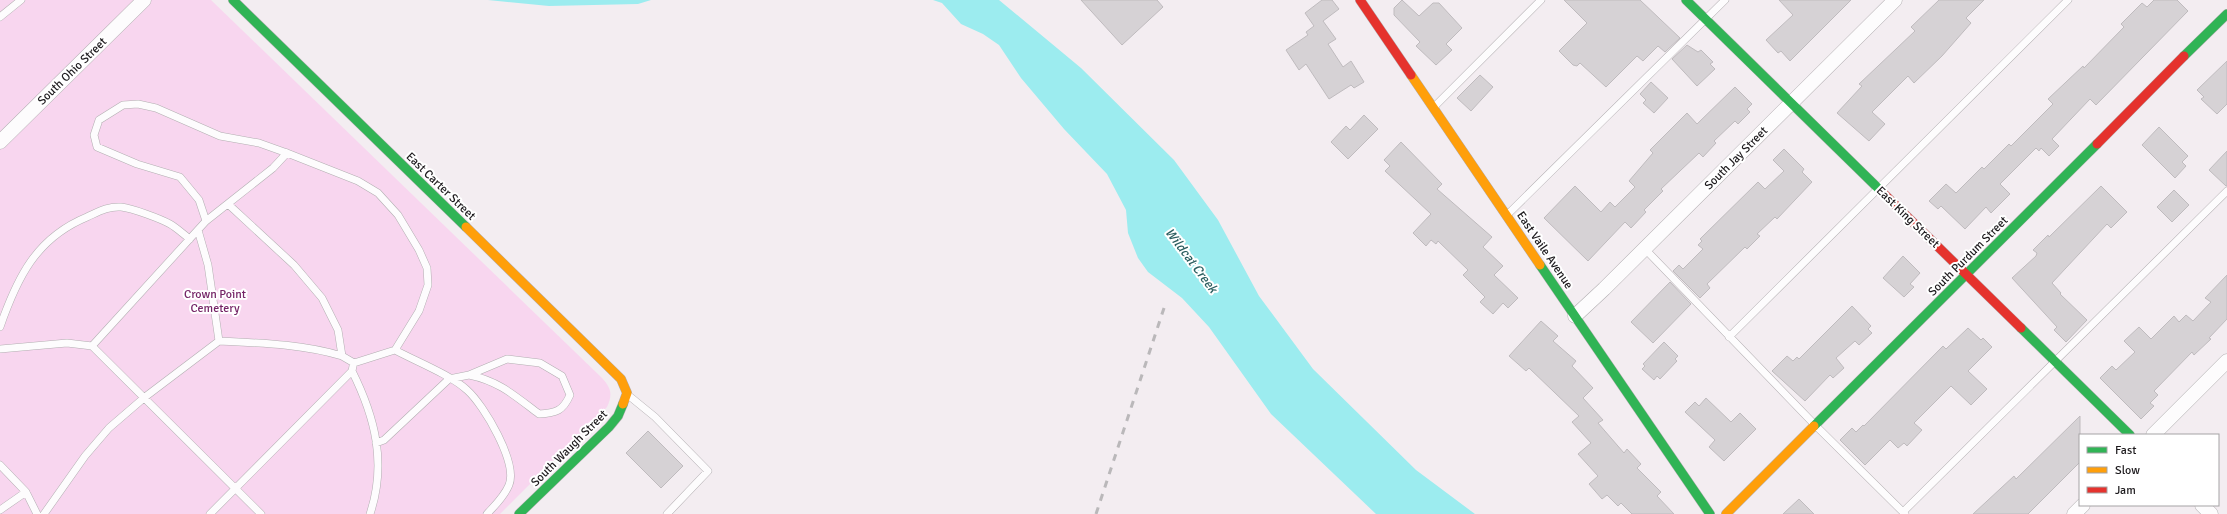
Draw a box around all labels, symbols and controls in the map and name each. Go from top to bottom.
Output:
street label: South Ohio Street [35,34,110,108]
street label: South Jay Street [1702,124,1771,193]
street label: East Carter Street [403,149,479,223]
street label: East King Street [1873,183,1942,251]
street label: East Vaile Avenue [1513,209,1576,292]
street label: South Purdum Street [1925,213,2011,299]
water label: Wildcat Creek [1162,225,1222,297]
park label: Crown Point Cemetery [184,287,246,316]
street label: South Waugh Street [528,407,611,490]
legend [2079,434,2219,506]
text: Fast [2115,443,2136,458]
text: Slow [2115,463,2140,478]
text: Jam [2115,483,2136,498]

